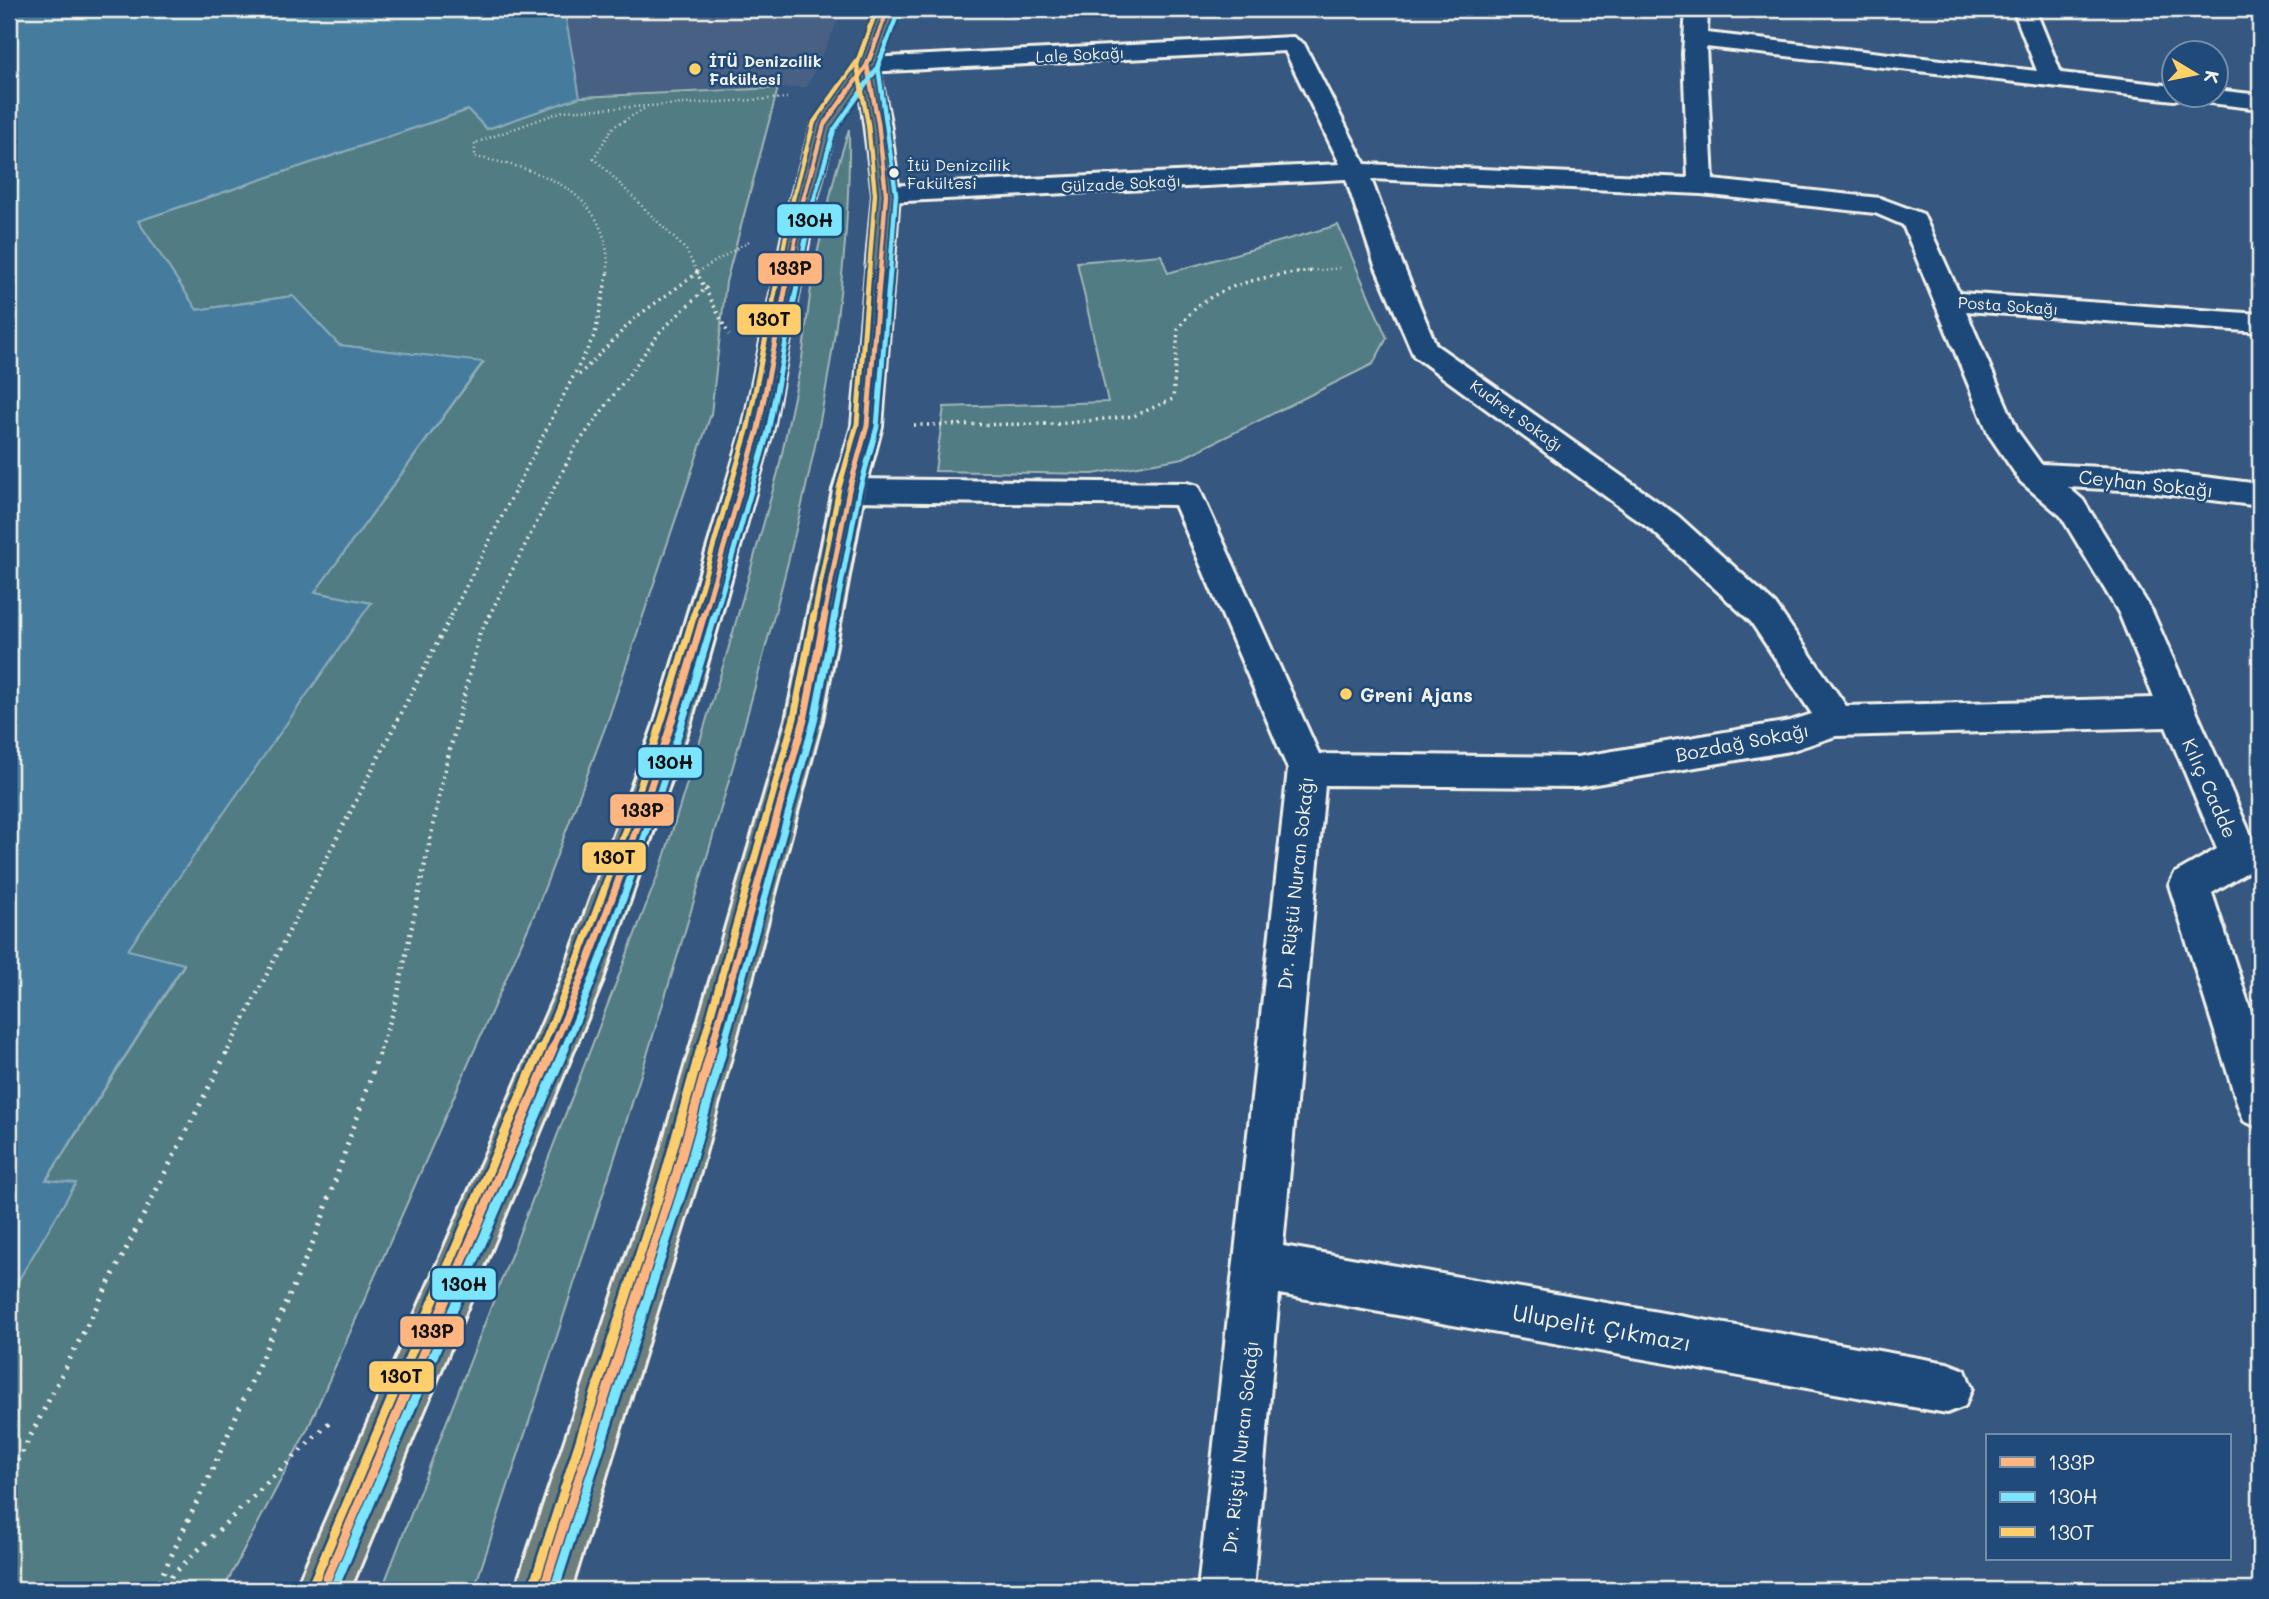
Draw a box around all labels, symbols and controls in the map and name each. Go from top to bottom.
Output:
north arrow [2160,38,2230,108]
street label: Lale Sokağı [1035,41,1125,67]
place label: İTÜ Denizcilik Fakültesi [709,50,822,89]
marker: İTÜ Denizcilik Fakültesi [687,61,703,77]
text: K [2199,69,2226,85]
place label: İtü Denizcilik Fakültesi [907,154,1010,193]
marker: İtü Denizcilik Fakültesi [887,166,901,180]
street label: Gülzade Sokağı [1061,169,1181,197]
line badge: 130H [776,203,843,237]
text: 130H [786,207,834,232]
line badge: 133P [757,252,823,285]
text: 133P [768,255,812,280]
street label: Posta Sokağı [1957,291,2059,319]
line badge: 130T [736,303,802,336]
text: 130T [747,306,791,331]
street label: Kudret Sokağı [1466,374,1568,456]
street label: Ceyhan Sokağı [2077,463,2215,503]
place label: Greni̇ Ajans [1360,682,1473,707]
marker: Greni̇ Ajans [1338,686,1354,702]
street label: Bozdağ Sokağı [1673,717,1811,767]
street label: Kılıç Cadde [2177,734,2243,842]
line badge: 130H [637,746,703,779]
text: 130H [646,749,694,774]
street label: Dr. Rüştü Nuran Sokağı [1271,775,1319,991]
line badge: 133P [609,793,675,827]
text: 133P [620,797,664,822]
line badge: 130T [581,841,647,874]
text: 130T [592,844,636,869]
line badge: 130H [431,1267,497,1301]
text: 130H [440,1271,488,1296]
street label: Ulupelit Çıkmazı [1510,1297,1694,1357]
line badge: 133P [399,1315,465,1348]
text: 133P [410,1318,454,1343]
street label: Dr. Rüştü Nuran Sokağı [1216,1339,1264,1555]
line badge: 130T [368,1360,435,1393]
text: 130T [379,1363,423,1388]
legend [1986,1434,2230,1560]
text: 133P [2048,1448,2095,1475]
text: 130H [2048,1482,2098,1509]
text: 130T [2048,1518,2094,1545]

